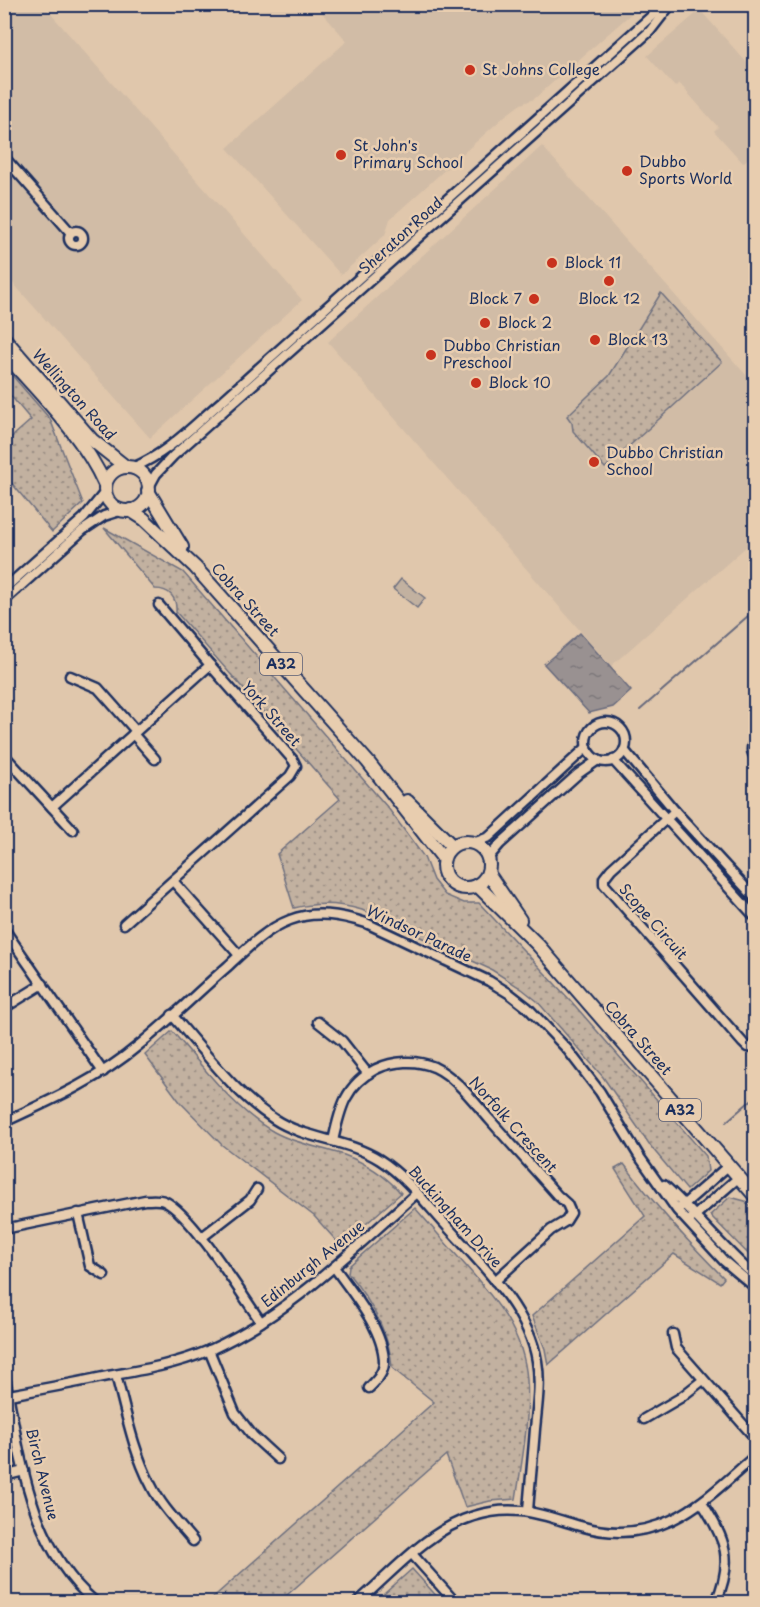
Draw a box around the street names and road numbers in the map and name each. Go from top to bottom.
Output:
street label: Sheraton Road [353,191,447,279]
street label: Wellington Road [28,343,122,445]
street label: Cobra Street [207,557,286,641]
road number: A32 [260,653,302,675]
street label: York Street [237,675,307,751]
street label: Scope Circuit [614,878,694,964]
street label: Windsor Parade [363,898,476,967]
street label: Cobra Street [600,994,678,1080]
street label: Norfolk Crescent [465,1071,564,1177]
road number: A32 [659,1099,701,1121]
street label: Buckingham Drive [404,1160,509,1272]
street label: Edinburgh Avenue [255,1214,369,1312]
street label: Birch Avenue [21,1425,66,1522]

